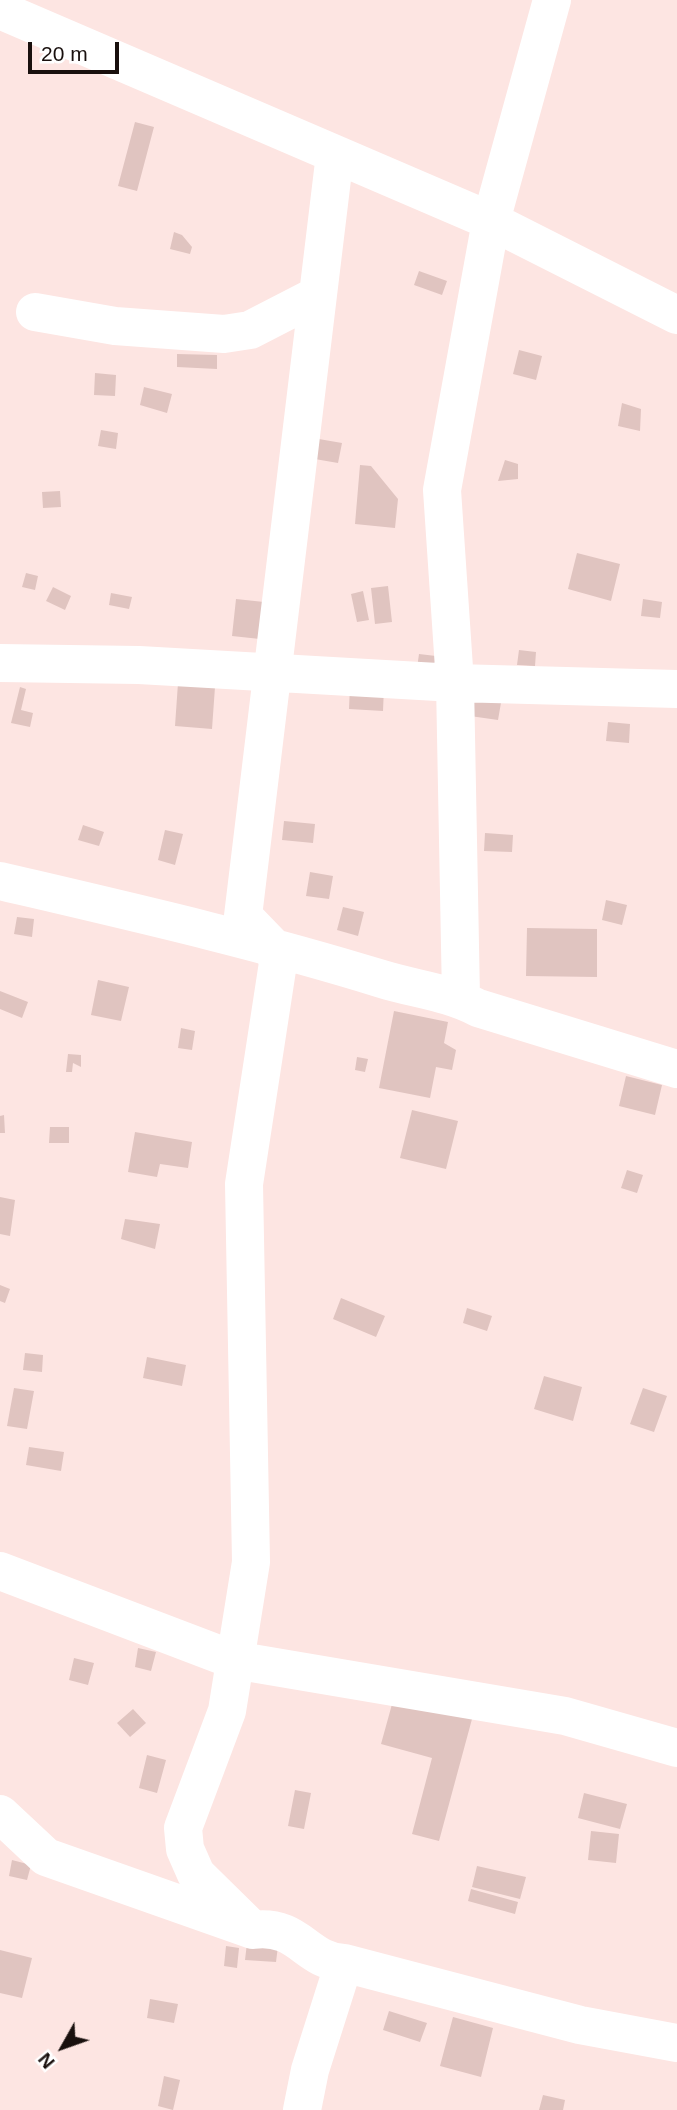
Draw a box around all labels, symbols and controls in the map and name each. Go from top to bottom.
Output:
scale bar [32,28,122,72]
text: 20 m [41,42,88,65]
north arrow [28,2012,98,2082]
text: N [34,2049,59,2073]

